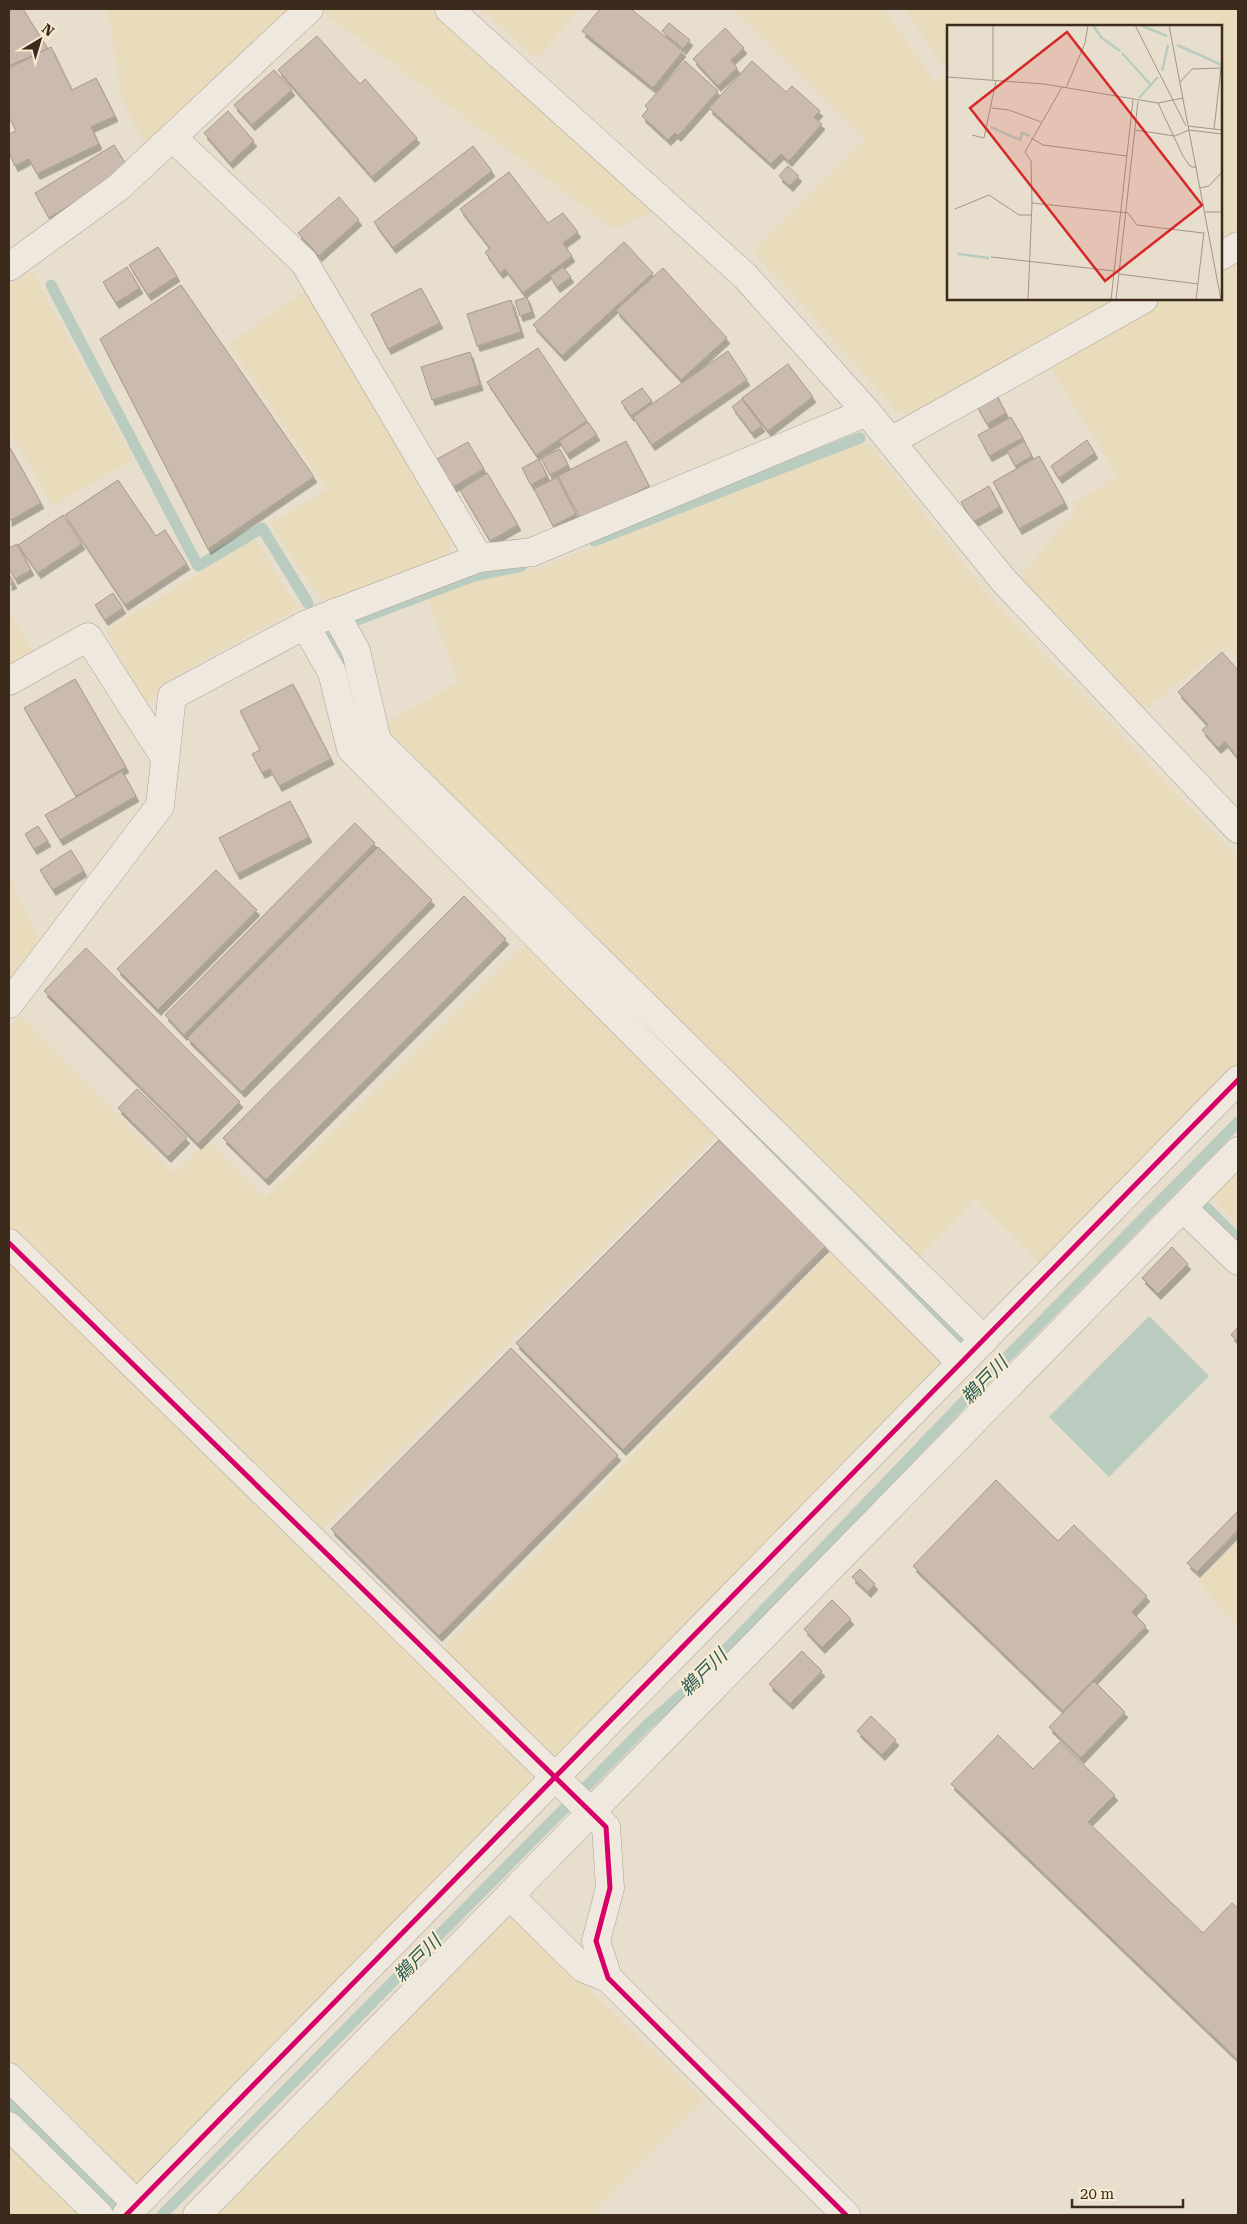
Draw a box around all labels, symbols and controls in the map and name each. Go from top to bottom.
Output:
north arrow [15,15,65,65]
text: N [39,20,57,40]
inset map [947,25,1222,300]
water label: 鵜戸川 [956,1350,1014,1409]
water label: 鵜戸川 [675,1643,733,1701]
water label: 鵜戸川 [389,1929,447,1987]
scale bar [1072,2176,1183,2208]
text: 20 m [1080,2185,1115,2203]

